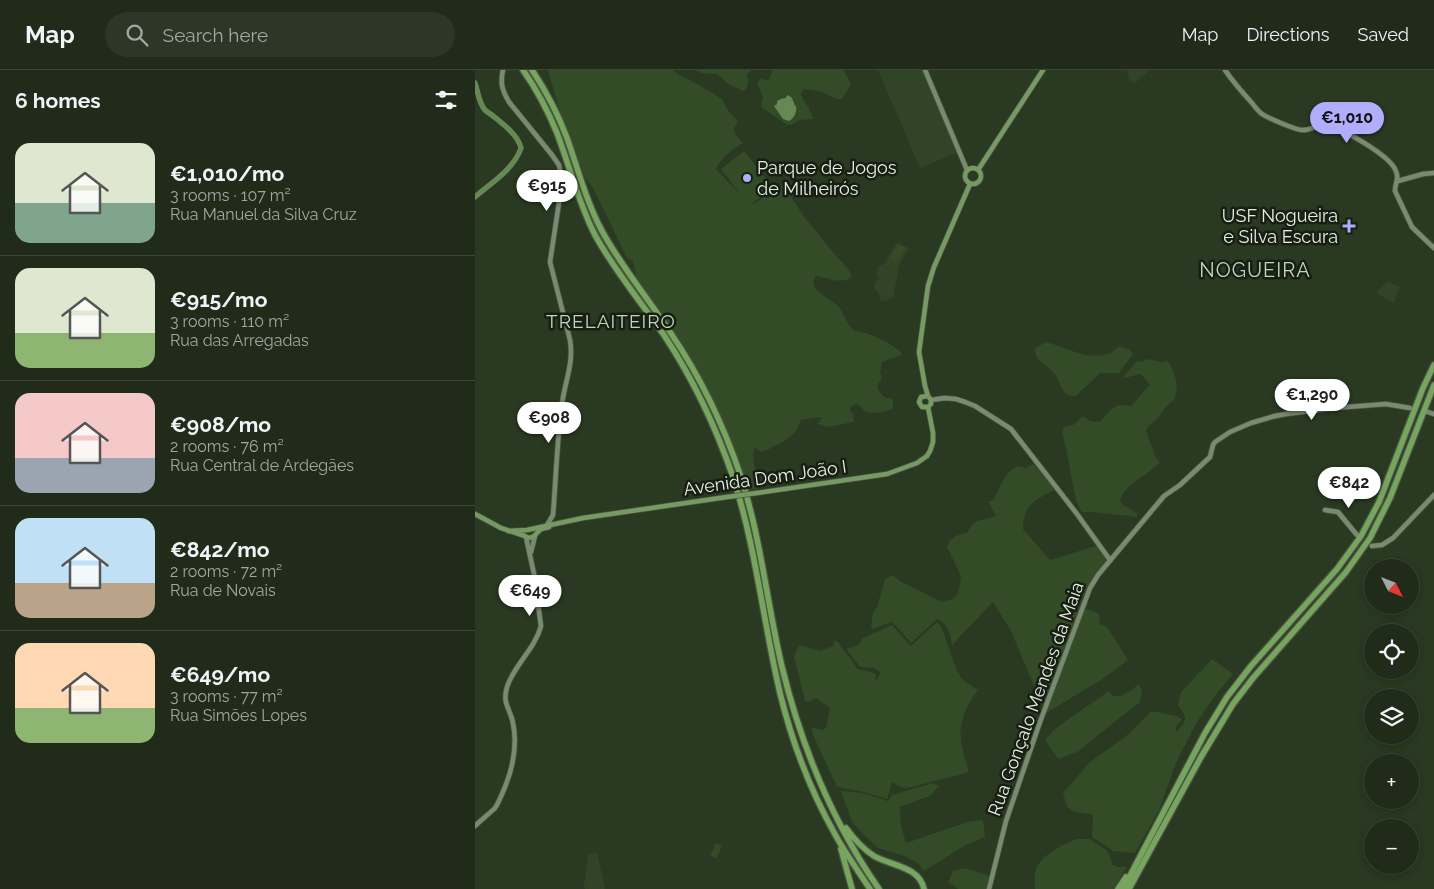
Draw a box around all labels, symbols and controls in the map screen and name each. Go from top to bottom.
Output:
search box [105,12,455,57]
text: Map [25,20,75,49]
icon: search [123,21,151,49]
text: Search here [163,24,268,46]
text: Map [1182,24,1218,45]
text: Directions [1246,24,1330,45]
text: Saved [1358,24,1409,45]
icon: filters [432,86,460,114]
text: 6 homes [15,88,101,113]
pin: €1,010 [1306,102,1388,144]
text: €1,010 [1321,108,1373,127]
place label: Parque de Jogos de Milheirós [757,157,897,199]
text: €1,010/mo [170,161,284,186]
icon: home [55,163,115,223]
pin: €915 [517,170,577,212]
marker: Parque de Jogos de Milheirós [741,172,753,184]
text: €915 [528,176,566,195]
text: 3 rooms · 107 m² [170,186,291,205]
text: Rua Manuel da Silva Cruz [170,205,357,224]
place label: USF Nogueira e Silva Escura [1222,205,1338,247]
marker: USF Nogueira e Silva Escura [1342,219,1356,233]
district label: NOGUEIRA [1199,258,1311,282]
text: €915/mo [170,287,267,312]
icon: home [55,288,115,348]
district label: TRELAITEIRO [546,310,676,332]
text: 3 rooms · 110 m² [170,312,289,331]
text: Rua das Arregadas [170,331,309,350]
pin: €1,290 [1271,378,1353,421]
text: €1,290 [1286,385,1338,404]
pin: €908 [519,402,579,444]
text: €908 [528,408,570,427]
text: €908/mo [170,412,271,437]
icon: home [55,413,115,473]
text: 2 rooms · 76 m² [170,437,284,456]
text: Rua Central de Ardegães [170,456,354,475]
street label: Avenida Dom João I [682,456,848,499]
pin: €842 [1319,466,1379,509]
text: €842 [1329,473,1369,492]
text: €842/mo [170,537,270,562]
icon: home [55,538,115,598]
north arrow [1364,559,1419,614]
map controls [1364,559,1419,874]
text: 2 rooms · 72 m² [170,562,282,581]
pin: €649 [500,574,560,617]
street label: Rua Gonçalo Mendes da Maia [983,579,1088,819]
text: Rua de Novais [170,581,276,600]
text: €649 [509,581,551,600]
button: locate [1364,624,1419,679]
text: €649/mo [170,662,270,687]
icon: home [55,663,115,723]
text: 3 rooms · 77 m² [170,687,283,706]
button: layers [1364,689,1419,744]
text: Rua Simões Lopes [170,706,307,725]
button: + [1364,754,1419,809]
button: − [1364,819,1419,874]

